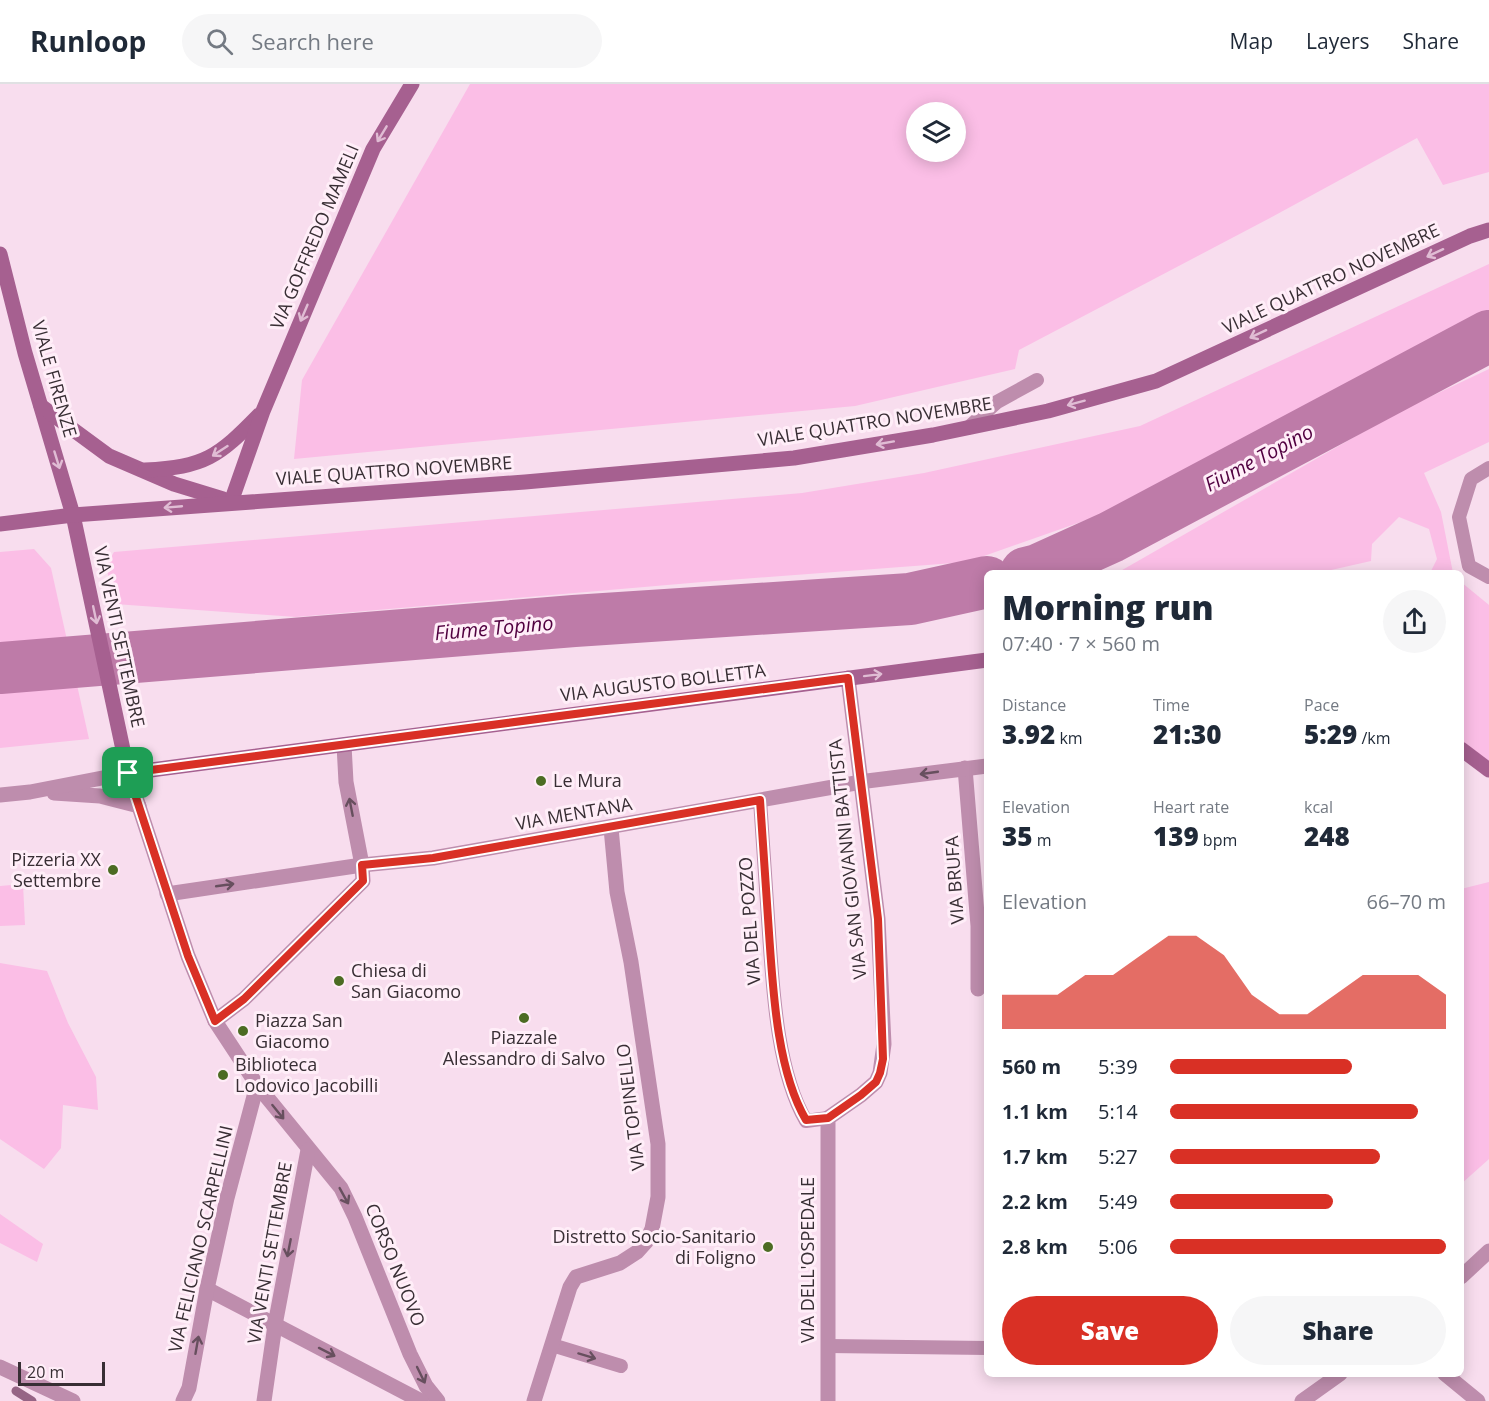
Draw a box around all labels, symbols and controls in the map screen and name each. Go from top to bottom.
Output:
search box [182,14,602,68]
text: Runloop [30,22,146,60]
icon: search [203,25,236,58]
text: Search here [251,26,374,56]
text: Map [1230,27,1273,55]
text: Layers [1306,27,1370,55]
text: Share [1403,27,1459,55]
map controls [906,102,966,162]
button: layers [906,102,966,162]
one-way arrow [375,125,387,142]
street label: VIA GOFFREDO MAMELI [264,141,364,333]
street label: VIALE QUATTRO NOVEMBRE [1218,217,1443,339]
one-way arrow [1427,247,1445,259]
one-way arrow [298,303,309,321]
street label: VIALE FIRENZE [27,318,83,440]
one-way arrow [1249,329,1268,340]
street label: VIALE QUATTRO NOVEMBRE [756,391,994,451]
one-way arrow [1067,398,1086,410]
water label: Fiume Topino [1200,418,1318,497]
one-way arrow [876,438,896,449]
one-way arrow [212,444,229,457]
street label: VIALE QUATTRO NOVEMBRE [275,450,513,490]
one-way arrow [52,451,63,470]
one-way arrow [163,502,183,513]
street label: VIA VENTI SETTEMBRE [89,544,151,729]
text: Morning run [1002,585,1214,630]
button: share [1383,590,1446,653]
one-way arrow [89,605,101,624]
water label: Fiume Topino [433,609,555,646]
text: 07:40 · 7 × 560 m [1002,630,1160,657]
street label: VIA AUGUSTO BOLLETTA [559,657,767,707]
one-way arrow [863,669,883,680]
text: Distance [1002,694,1066,716]
text: Time [1153,694,1190,716]
text: Pace [1304,694,1339,716]
text: 3.92 [1002,716,1055,752]
text: 21:30 [1153,716,1221,752]
text: 5:29 [1304,716,1357,752]
text: km [1055,727,1083,749]
text: /km [1357,727,1390,749]
street label: VIA SAN GIOVANNI BATTISTA [822,737,872,980]
pin [102,747,153,798]
icon: arrive [111,756,144,789]
one-way arrow [919,767,939,778]
place label: Le Mura [553,768,622,792]
marker: Le Mura [534,774,548,788]
street label: VIA MENTANA [514,791,635,835]
text: Elevation [1002,796,1070,818]
text: Heart rate [1153,796,1229,818]
text: kcal [1304,796,1333,818]
one-way arrow [345,798,356,818]
text: 35 [1002,818,1032,854]
text: 139 [1153,818,1199,854]
text: 248 [1304,818,1350,854]
text: m [1032,829,1051,851]
text: bpm [1199,829,1237,851]
street label: VIA BRUFA [939,835,969,925]
place label: Pizzeria XX Settembre [11,847,102,892]
street label: VIA DEL POZZO [733,856,765,986]
marker: Pizzeria XX Settembre [106,863,120,877]
one-way arrow [214,880,234,891]
text: Elevation [1002,888,1087,915]
text: 66–70 m [1367,888,1446,915]
place label: Chiesa di San Giacomo [351,958,461,1003]
marker: Chiesa di San Giacomo [332,974,346,988]
place label: Piazza San Giacomo [255,1008,343,1053]
marker: Piazzale Alessandro di Salvo [517,1011,531,1025]
marker: Piazza San Giacomo [236,1024,250,1038]
place label: Piazzale Alessandro di Salvo [443,1025,605,1070]
street label: VIA TOPINELLO [610,1042,650,1172]
place label: Biblioteca Lodovico Jacobilli [235,1052,378,1097]
text: 560 m [1002,1053,1061,1080]
text: 5:39 [1098,1053,1138,1080]
marker: Biblioteca Lodovico Jacobilli [216,1068,230,1082]
text: 1.1 km [1002,1098,1068,1125]
text: 5:14 [1098,1098,1138,1125]
one-way arrow [271,1103,284,1119]
street label: VIA FELICIANO SCARPELLINI [162,1123,238,1355]
text: 1.7 km [1002,1143,1068,1170]
text: 5:27 [1098,1143,1138,1170]
street label: VIA VENTI SETTEMBRE [241,1160,297,1346]
street label: VIA DELL'OSPEDALE [795,1177,819,1343]
one-way arrow [339,1186,350,1204]
text: 2.2 km [1002,1188,1068,1215]
text: 5:49 [1098,1188,1138,1215]
street label: CORSO NUOVO [360,1200,431,1330]
place label: Distretto Socio-Sanitario di Foligno [553,1224,756,1269]
text: 2.8 km [1002,1233,1068,1260]
text: 5:06 [1098,1233,1138,1260]
one-way arrow [283,1238,294,1258]
marker: Distretto Socio-Sanitario di Foligno [761,1240,775,1254]
button: Save [1002,1296,1218,1365]
button: Share [1230,1296,1446,1365]
one-way arrow [192,1336,203,1356]
one-way arrow [317,1347,335,1358]
one-way arrow [577,1351,596,1362]
scale bar [18,1359,105,1386]
text: 20 m [27,1361,64,1383]
one-way arrow [415,1365,427,1383]

